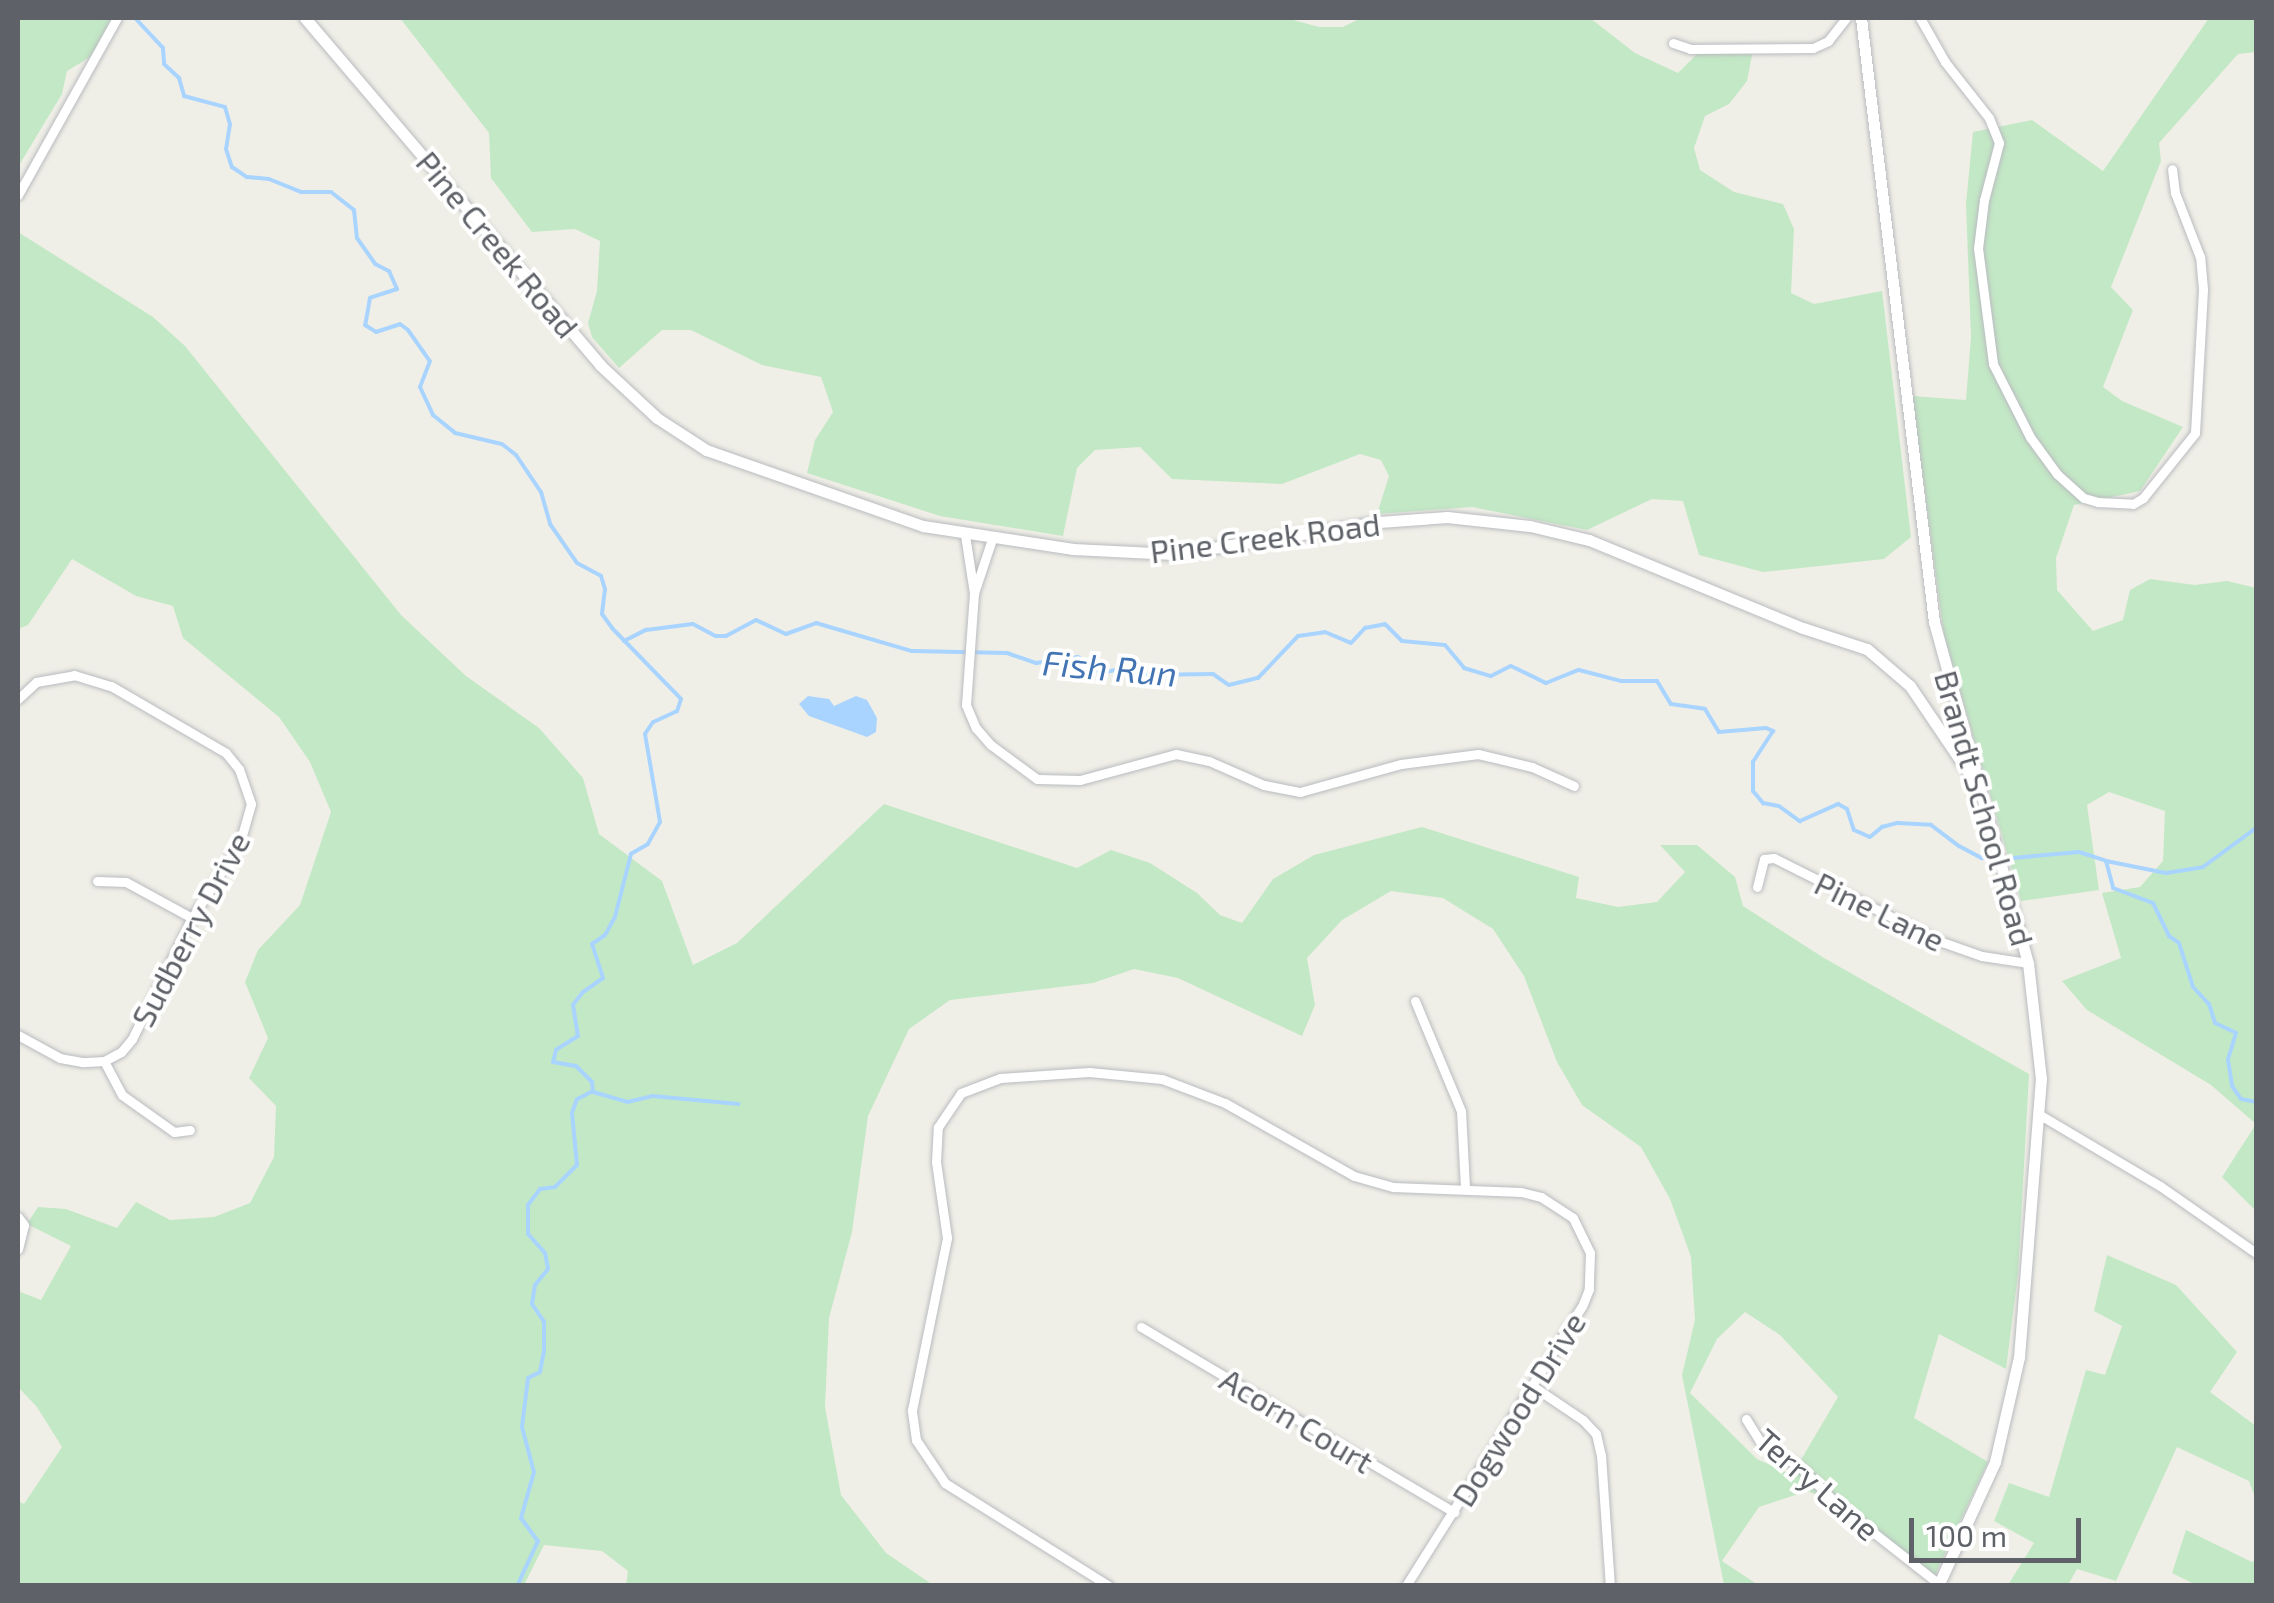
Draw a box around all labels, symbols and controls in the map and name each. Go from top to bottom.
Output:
street label: Pine Creek Road [409,143,587,345]
street label: Pine Creek Road [1148,504,1382,570]
water label: Fish Run [1041,640,1179,694]
street label: Brandt School Road [1927,666,2043,950]
street label: Sudberry Drive [122,825,258,1033]
street label: Pine Lane [1809,863,1951,959]
street label: Dogwood Drive [1443,1305,1593,1513]
street label: Acorn Court [1214,1359,1380,1481]
street label: Terry Lane [1748,1420,1888,1548]
scale bar [1914,1498,2086,1560]
text: 100 m [1926,1517,2007,1553]

